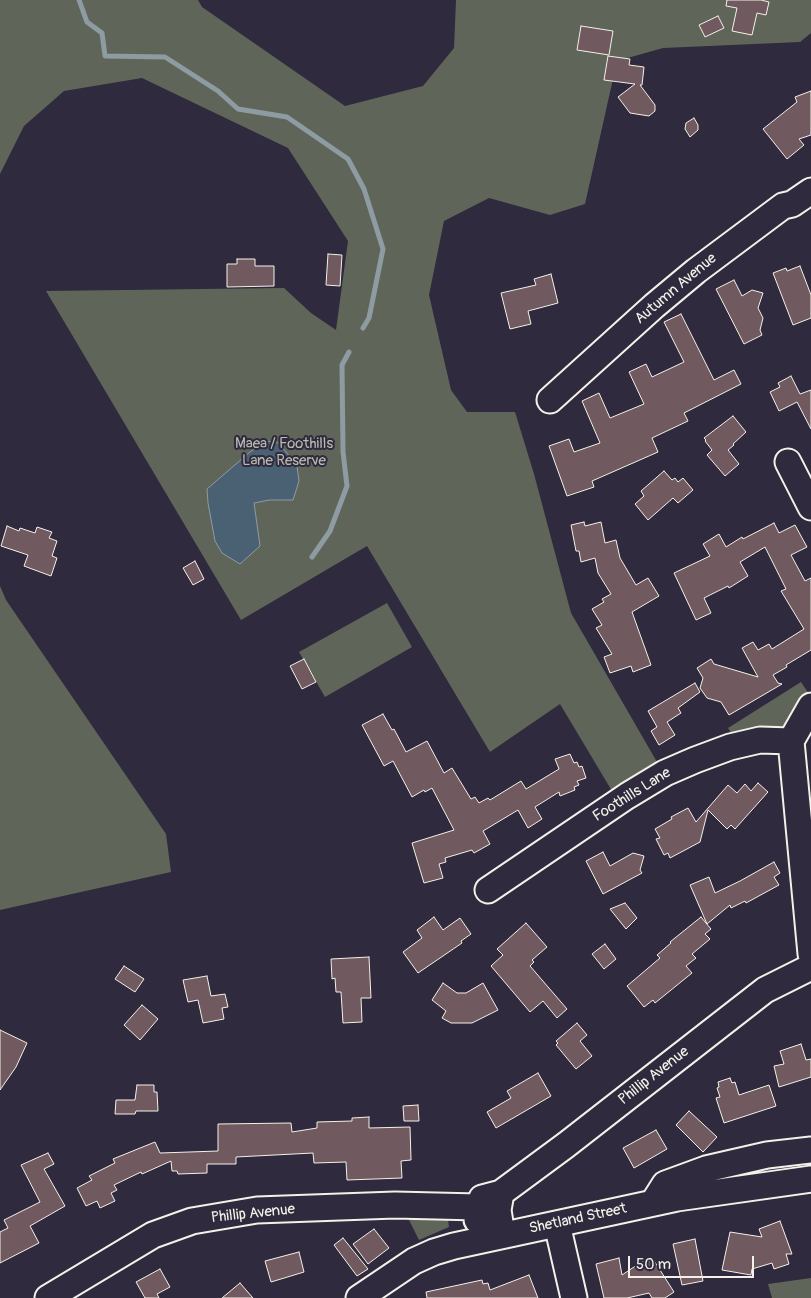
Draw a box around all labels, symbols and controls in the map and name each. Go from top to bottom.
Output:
street label: Autumn Avenue [632,250,720,328]
park label: Maea / Foothills Lane Reserve [235,435,333,470]
street label: Foothills Lane [590,764,674,826]
street label: Phillip Avenue [615,1043,693,1109]
street label: Shetland Street [528,1200,628,1238]
street label: Phillip Avenue [210,1201,296,1227]
scale bar [631,1246,757,1278]
text: 50 m [636,1255,671,1274]

